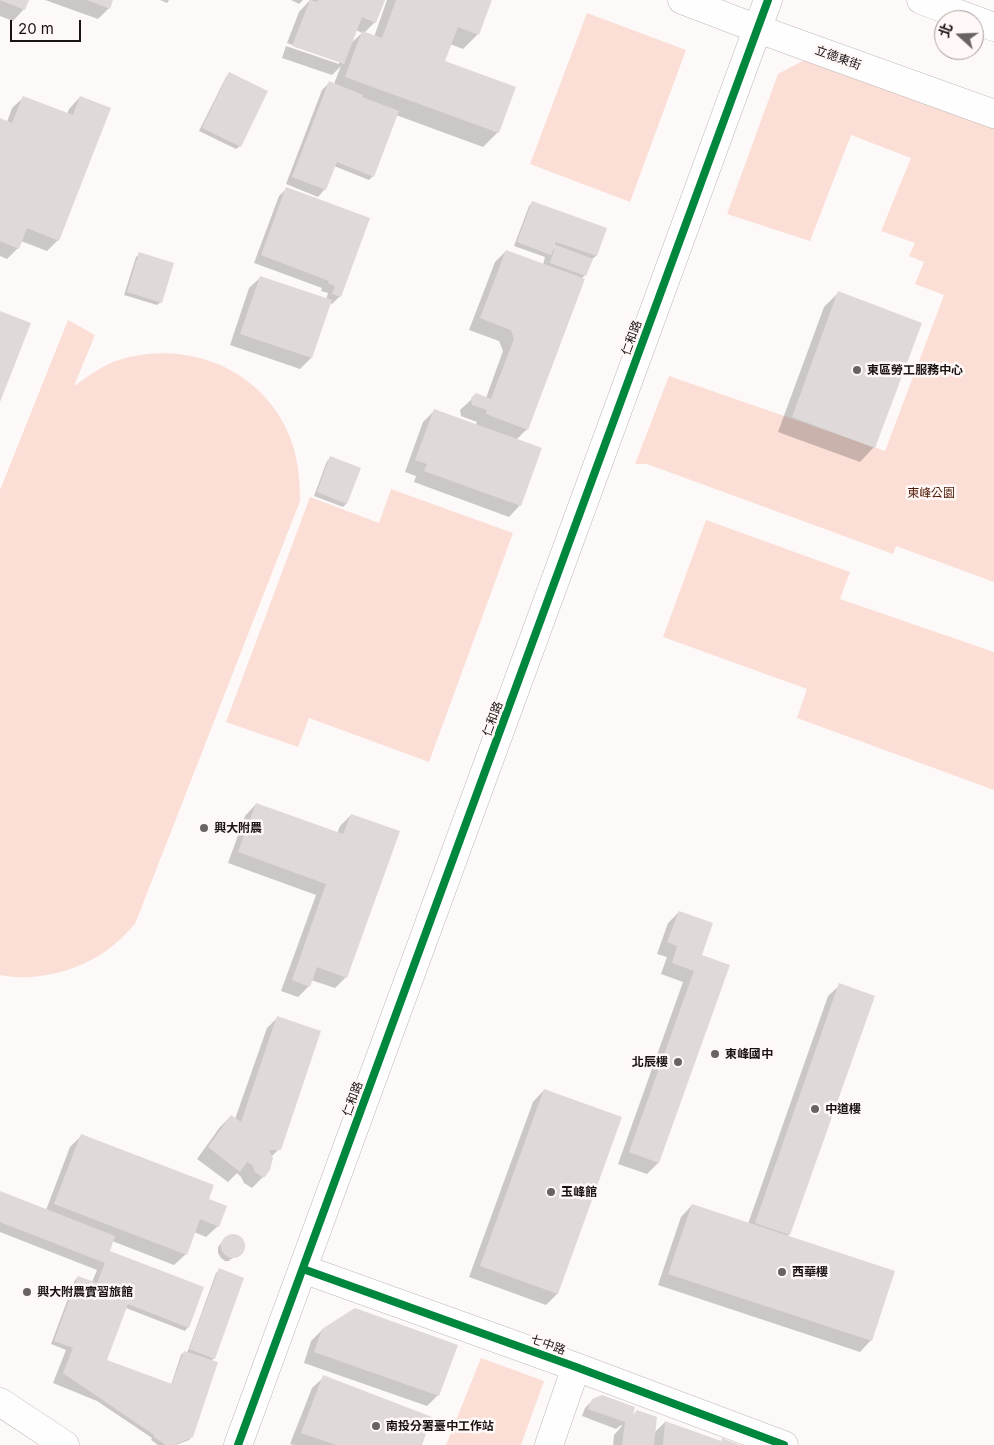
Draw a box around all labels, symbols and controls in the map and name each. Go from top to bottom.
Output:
scale bar [12,10,84,42]
north arrow [934,10,984,60]
text: 20 m [18,19,54,38]
text: 北 [935,21,956,40]
street label: 立德東街 [813,43,863,73]
street label: 仁和路 [619,319,645,357]
place label: 東區勞工服務中心 [867,363,963,377]
marker: 東區勞工服務中心 [851,364,863,376]
park label: 東峰公園 [907,486,955,500]
street label: 仁和路 [480,700,506,738]
place label: 興大附農 [214,821,262,835]
marker: 興大附農 [198,822,210,834]
place label: 東峰國中 [725,1047,773,1061]
marker: 東峰國中 [709,1048,721,1060]
place label: 北辰樓 [632,1055,668,1069]
marker: 北辰樓 [672,1056,684,1068]
street label: 仁和路 [340,1080,366,1118]
place label: 中道樓 [825,1102,861,1116]
marker: 中道樓 [809,1103,821,1115]
place label: 玉峰館 [561,1185,597,1199]
marker: 玉峰館 [545,1186,557,1198]
place label: 西華樓 [792,1265,828,1279]
marker: 西華樓 [776,1266,788,1278]
place label: 興大附農實習旅館 [37,1285,133,1299]
marker: 興大附農實習旅館 [21,1286,33,1298]
street label: 七中路 [529,1332,567,1358]
place label: 南投分署臺中工作站 [386,1419,494,1433]
marker: 南投分署臺中工作站 [370,1420,382,1432]

